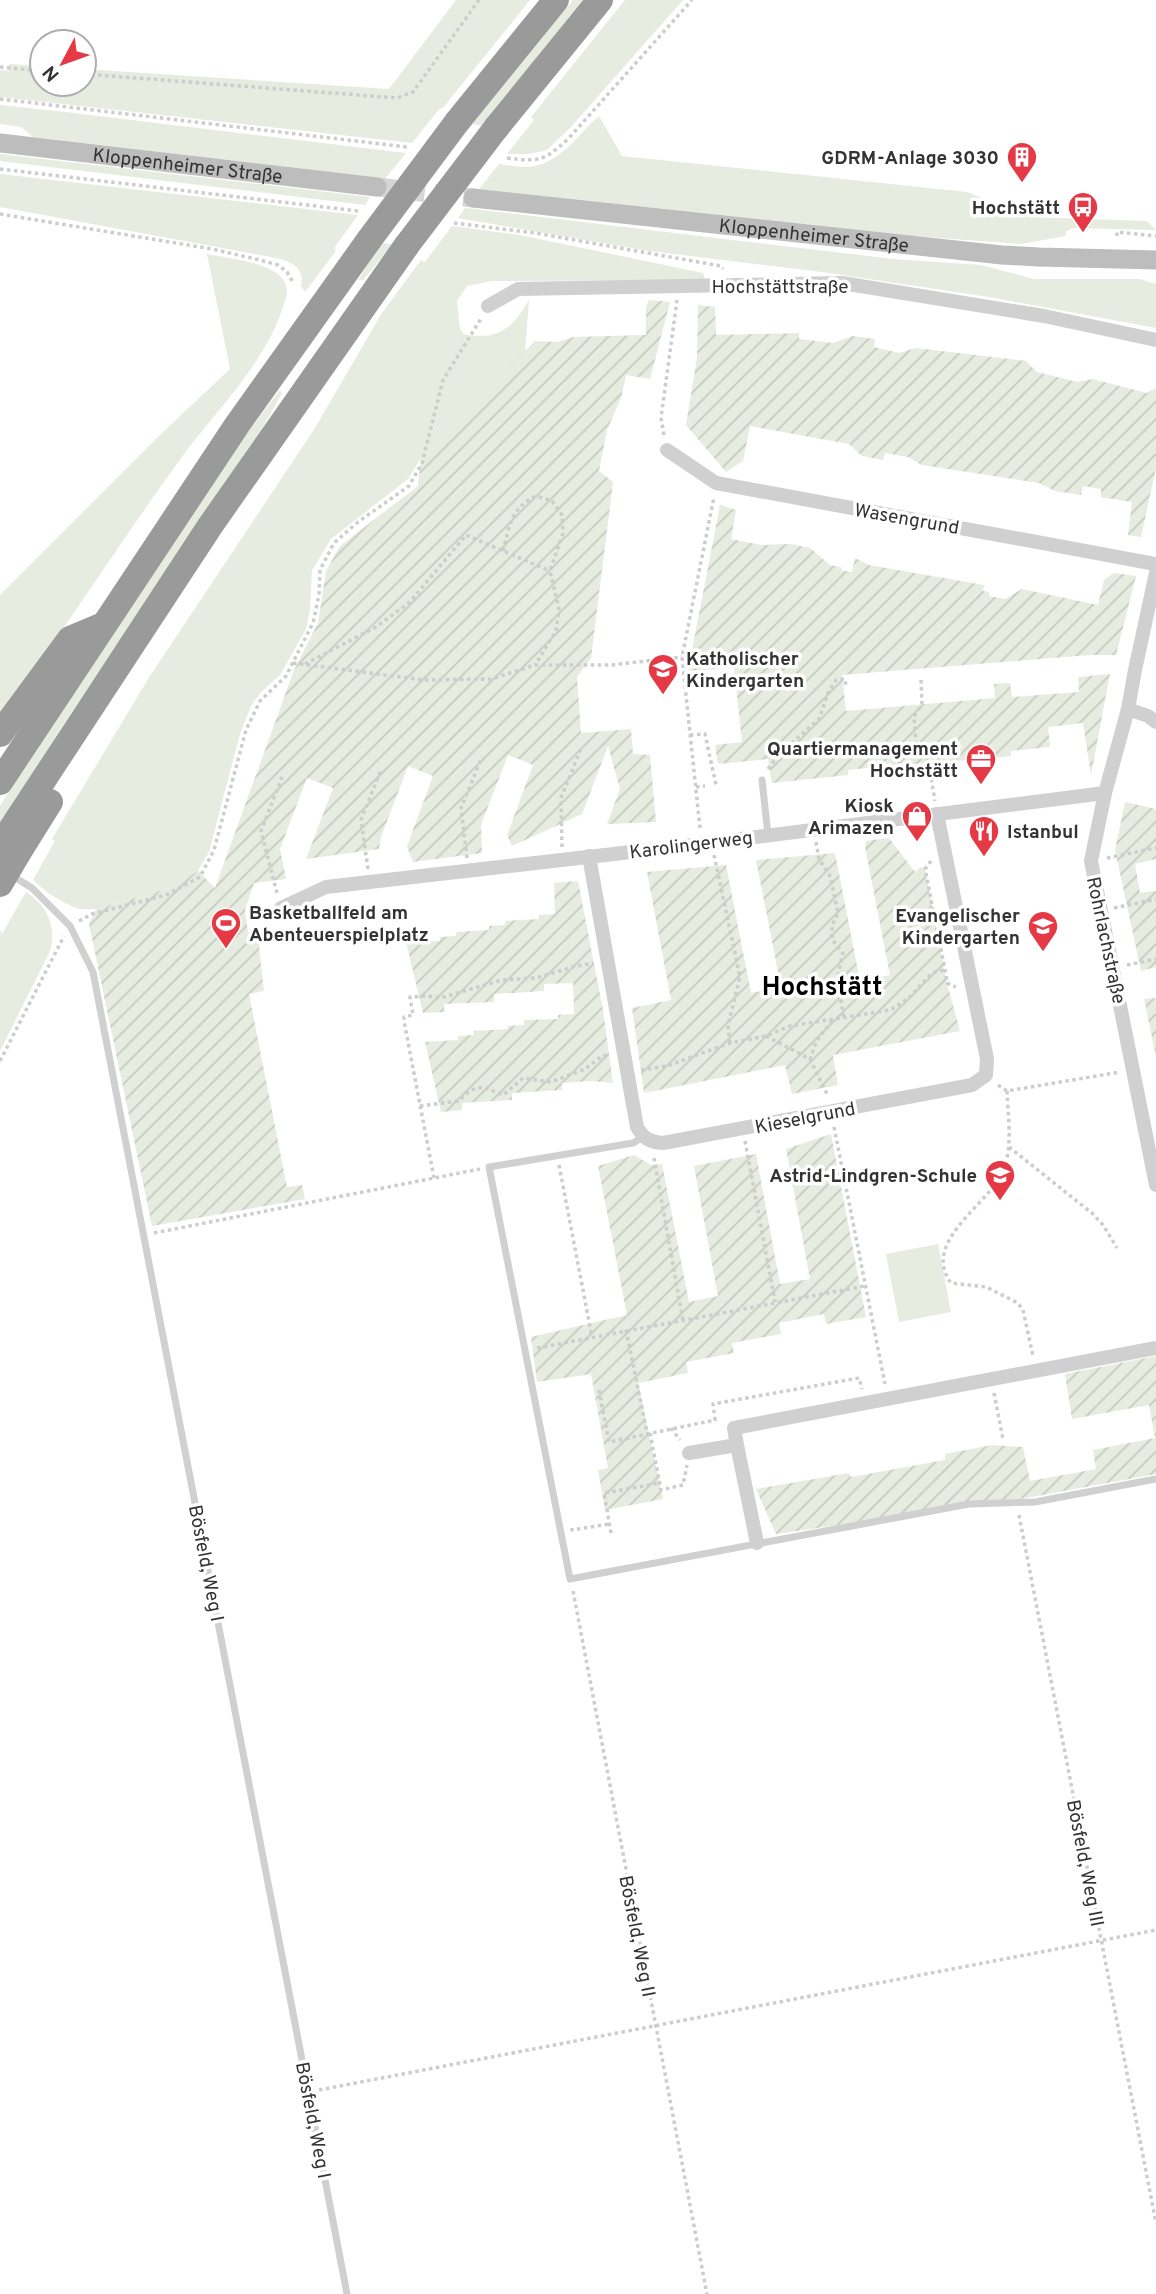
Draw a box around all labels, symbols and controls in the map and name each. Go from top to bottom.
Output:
north arrow [28,28,98,98]
text: N [38,60,65,86]
building icon: GDRM-Anlage 3030 [1005,140,1039,184]
street label: Kloppenheimer Straße [91,144,284,190]
place label: GDRM-Anlage 3030 [821,147,999,171]
bus stop icon: Hochstätt [1066,190,1100,234]
place label: Hochstätt [972,197,1060,221]
street label: Kloppenheimer Straße [718,215,910,259]
street label: Hochstättstraße [712,276,848,300]
street label: Wasengrund [852,499,961,541]
place label: Katholischer Kindergarten [686,648,804,694]
school or university icon: Katholischer Kindergarten [646,652,680,696]
place label: Quartiermanagement Hochstätt [767,738,958,784]
office icon: Quartiermanagement Hochstätt [964,742,998,786]
place label: Kiosk Arimazen [808,795,894,841]
shop icon: Kiosk Arimazen [900,799,934,843]
restaurant icon: Istanbul [967,814,1001,858]
place label: Istanbul [1007,821,1079,845]
street label: Karolingerweg [628,827,754,865]
street label: Rohrlachstraße [1080,875,1130,1006]
place label: Basketballfeld am Abenteuerspielplatz [249,902,429,948]
place label: Evangelischer Kindergarten [895,905,1020,951]
sports icon: Basketballfeld am Abenteuerspielplatz [209,906,243,950]
school or university icon: Evangelischer Kindergarten [1026,909,1060,953]
district label: Hochstätt [762,972,882,1005]
street label: Kieselgrund [753,1097,858,1140]
school or university icon: Astrid-Lindgren-Schule [983,1158,1017,1202]
place label: Astrid-Lindgren-Schule [769,1165,977,1189]
street label: Bösfeld, Weg I [182,1503,228,1624]
street label: Bösfeld, Weg III [1060,1798,1108,1929]
street label: Bösfeld, Weg II [612,1873,660,1999]
street label: Bösfeld, Weg I [289,2060,335,2181]

